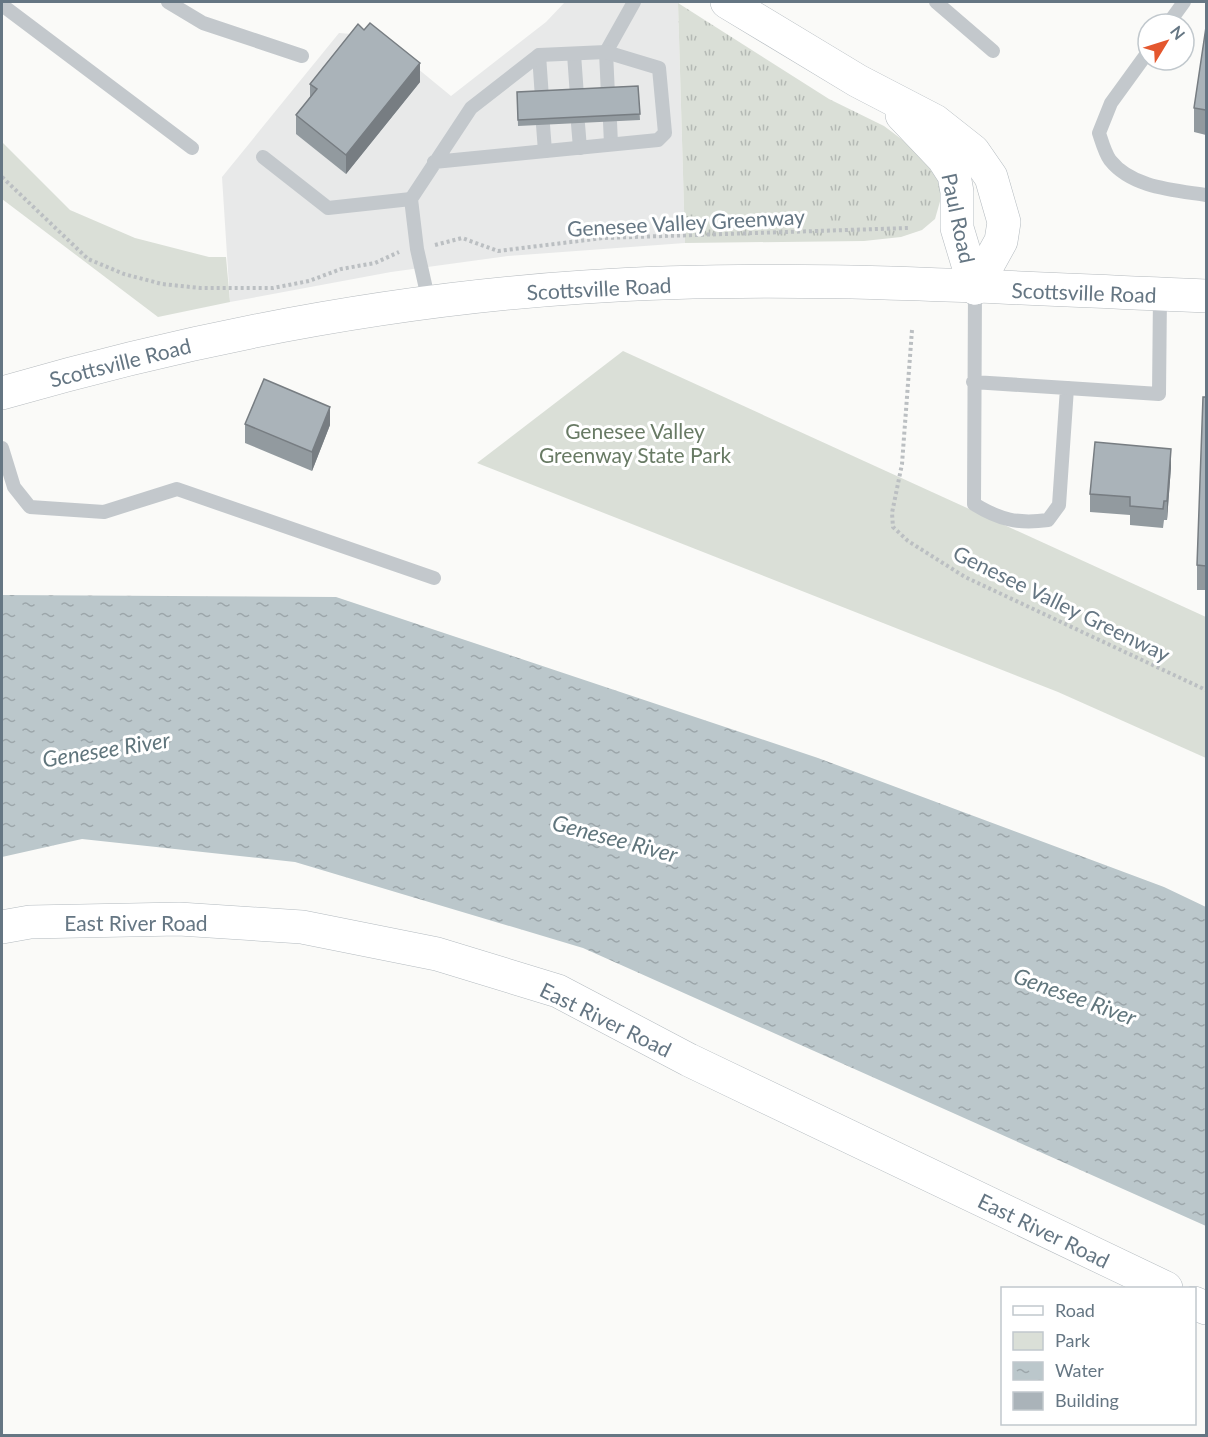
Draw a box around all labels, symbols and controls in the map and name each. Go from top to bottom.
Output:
north arrow [1136,12,1196,72]
text: N [1167,22,1189,43]
street label: Paul Road [937,171,981,265]
street label: Genesee Valley Greenway [566,203,806,241]
street label: Scottsville Road [526,272,672,304]
street label: Scottsville Road [1011,277,1157,307]
street label: Scottsville Road [47,332,193,392]
park label: Genesee Valley Greenway State Park [539,418,731,467]
street label: Genesee Valley Greenway [950,540,1175,667]
water label: Genesee River [40,726,172,772]
water label: Genesee River [549,808,681,868]
street label: East River Road [64,910,208,935]
water label: Genesee River [1010,961,1140,1031]
street label: East River Road [536,976,676,1062]
street label: East River Road [974,1187,1114,1273]
legend [1001,1287,1196,1425]
text: Road [1055,1299,1095,1321]
text: Park [1055,1329,1091,1351]
text: Water [1055,1359,1104,1381]
text: Building [1055,1389,1119,1411]

